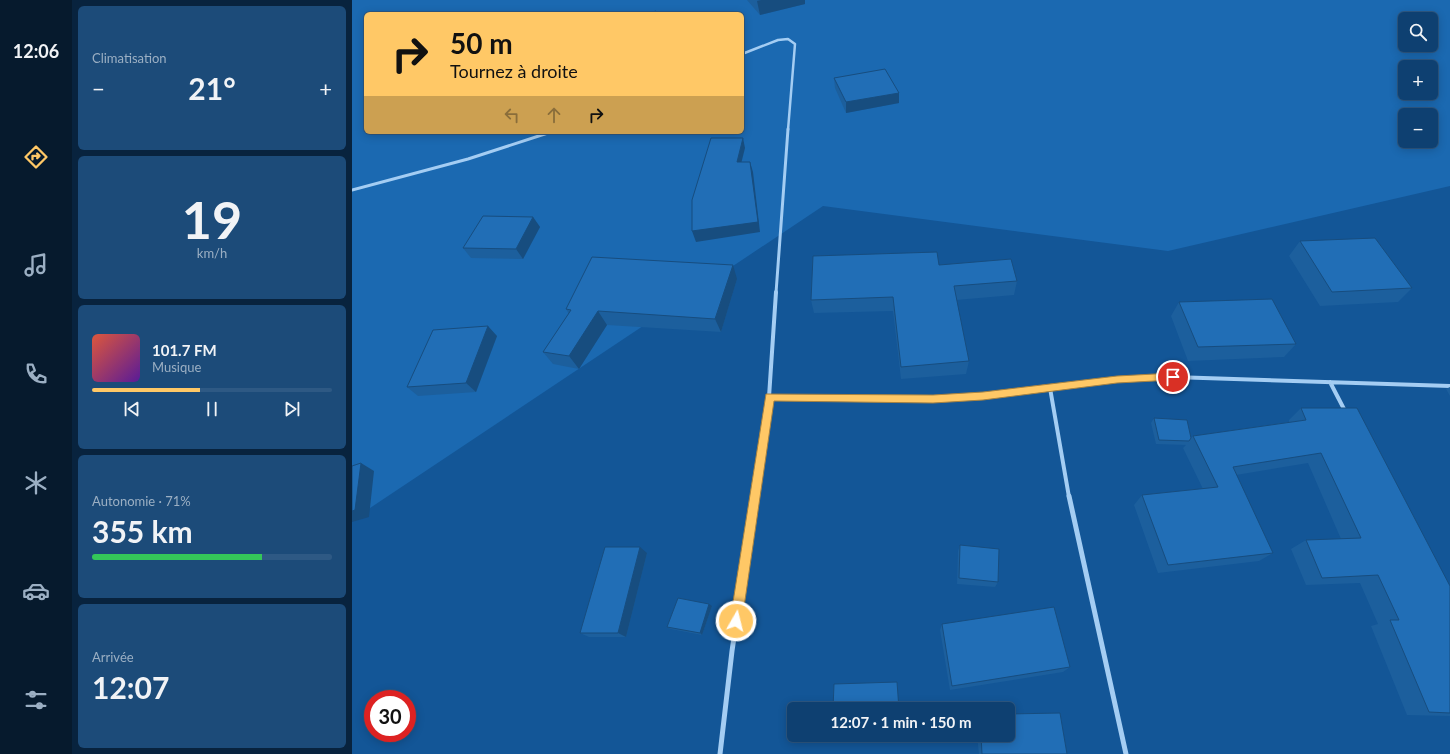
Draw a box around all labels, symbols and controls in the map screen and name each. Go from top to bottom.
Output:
map controls [1398,12,1438,148]
button: search [1398,12,1438,52]
text: 50 m [450,26,513,60]
icon: right [384,28,436,80]
text: 12:06 [13,40,59,62]
text: Climatisation [92,50,167,66]
text: Tournez à droite [450,60,578,82]
button: + [1398,60,1438,100]
text: 21° [188,70,236,106]
text: − [92,75,105,102]
text: + [319,75,332,102]
icon: left [501,104,523,126]
icon: ahead [543,104,565,126]
icon: right [585,104,607,126]
button: − [1398,108,1438,148]
icon: directions [22,143,50,171]
text: 19 [182,188,242,250]
text: km/h [197,245,227,261]
icon: music [22,251,50,279]
text: 101.7 FM [152,341,217,359]
text: Musique [152,359,201,375]
icon: phone [22,360,50,388]
pin [1156,360,1190,394]
icon: arrive [1162,366,1184,388]
icon: previous [121,398,143,420]
icon: pause [201,398,223,420]
icon: next [281,398,303,420]
icon: climate [22,469,50,497]
text: Autonomie · 71% [92,493,191,509]
text: 355 km [92,513,193,549]
icon: car [22,577,50,605]
position arrow [715,600,757,642]
text: Arrivée [92,649,134,665]
text: 12:07 [92,669,169,705]
icon: filters [22,686,50,714]
speed limit sign: 30 [364,690,416,742]
text: 12:07 · 1 min · 150 m [831,713,971,731]

